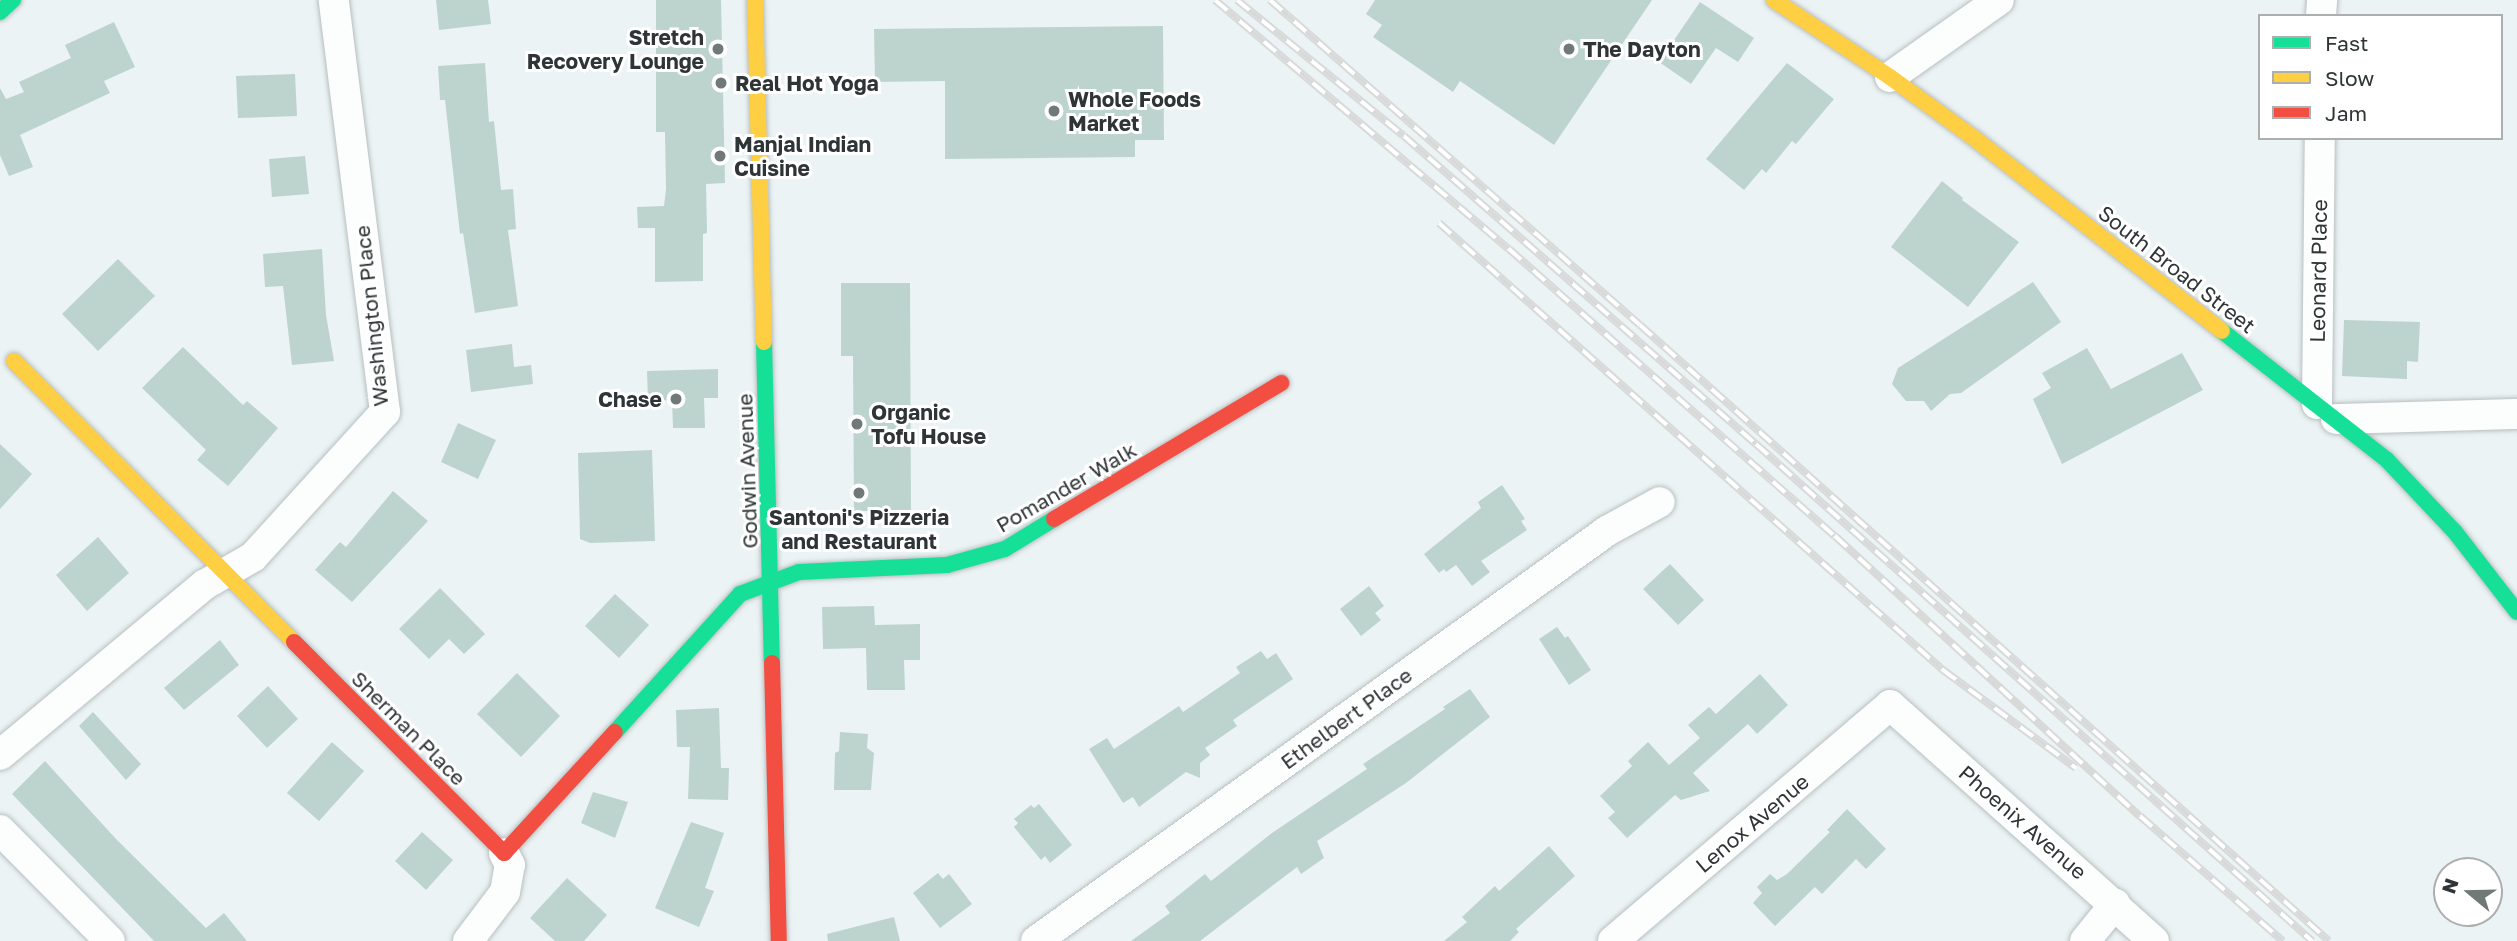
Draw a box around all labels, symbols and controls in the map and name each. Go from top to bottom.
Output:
legend [2258,14,2503,140]
place label: Stretch Recovery Lounge [527,24,704,74]
text: Fast [2325,30,2368,56]
place label: The Dayton [1583,36,1701,62]
marker: Stretch Recovery Lounge [710,41,726,57]
marker: The Dayton [1561,41,1577,57]
text: Slow [2325,65,2374,91]
place label: Real Hot Yoga [735,70,879,96]
marker: Real Hot Yoga [713,75,729,91]
place label: Whole Foods Market [1068,86,1201,136]
text: Jam [2325,100,2367,126]
marker: Whole Foods Market [1046,103,1062,119]
place label: Manjal Indian Cuisine [734,131,871,181]
marker: Manjal Indian Cuisine [712,148,728,164]
street label: Leonard Place [2304,199,2332,343]
street label: South Broad Street [2094,200,2260,338]
street label: Washington Place [349,224,393,408]
place label: Chase [598,386,662,412]
marker: Chase [668,391,684,407]
street label: Godwin Avenue [732,393,762,549]
place label: Organic Tofu House [871,399,986,449]
marker: Organic Tofu House [849,416,865,432]
street label: Pomander Walk [991,437,1141,537]
marker: Santoni's Pizzeria and Restaurant [851,485,867,501]
place label: Santoni's Pizzeria and Restaurant [769,504,949,554]
street label: Ethelbert Place [1275,662,1417,774]
street label: Sherman Place [347,666,471,790]
street label: Phoenix Avenue [1954,760,2092,884]
street label: Lenox Avenue [1690,768,1814,878]
north arrow [2433,857,2503,927]
text: N [2436,875,2463,896]

